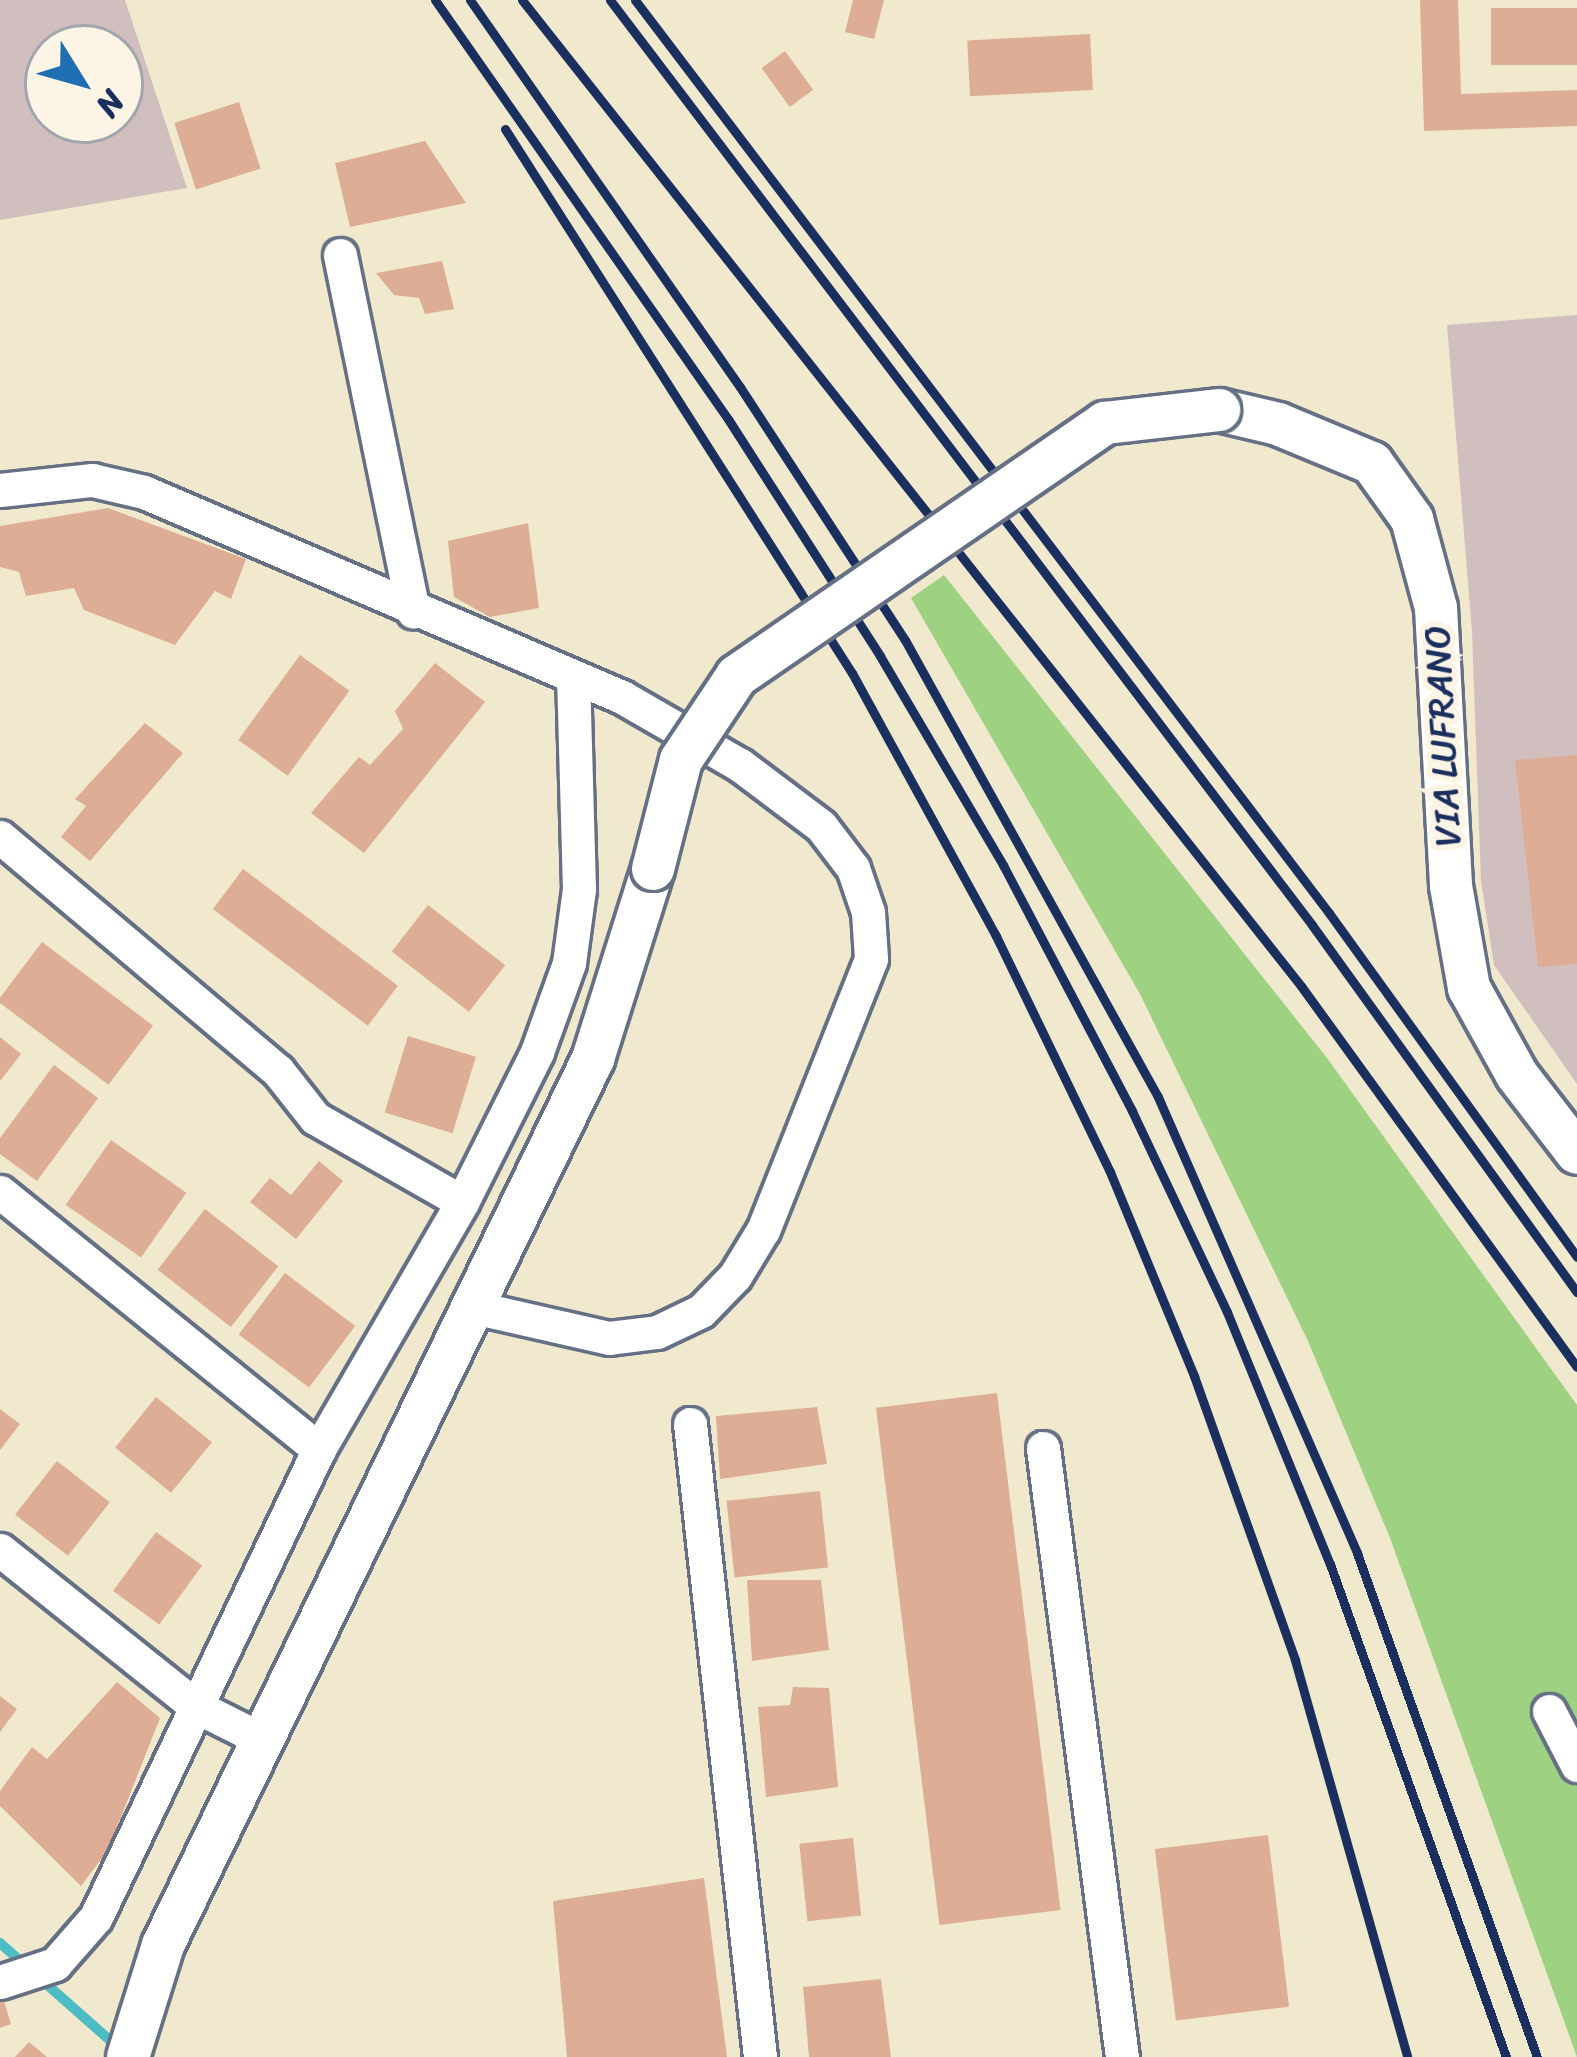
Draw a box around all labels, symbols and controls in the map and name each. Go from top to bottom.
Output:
north arrow [24,24,144,144]
text: N [80,77,140,130]
street label: VIA LUFRANO [1416,624,1470,848]

